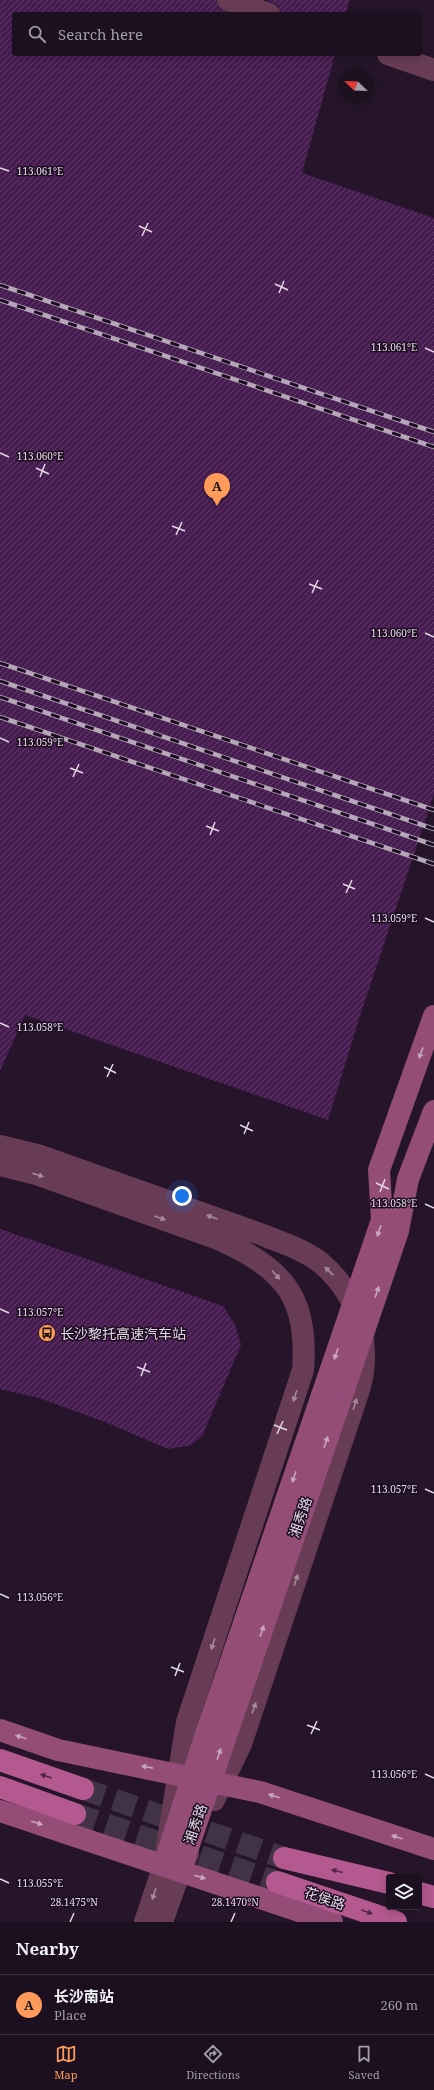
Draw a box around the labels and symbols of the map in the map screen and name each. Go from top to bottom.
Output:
north arrow [338,68,374,104]
text: 113.061°E [17,164,63,178]
text: 113.061°E [371,340,417,354]
text: 113.060°E [17,449,63,463]
pin: A [204,473,230,506]
text: 113.060°E [371,626,417,640]
text: 113.059°E [17,735,63,749]
text: 113.059°E [371,911,417,925]
text: 113.058°E [17,1020,63,1034]
one-way arrow [418,1047,424,1059]
one-way arrow [32,1172,44,1178]
your location [172,1186,192,1206]
text: 113.058°E [371,1196,417,1210]
one-way arrow [206,1213,218,1219]
one-way arrow [155,1216,167,1222]
one-way arrow [375,1225,381,1237]
one-way arrow [324,1266,334,1276]
one-way arrow [271,1269,280,1280]
one-way arrow [374,1286,380,1298]
text: 113.057°E [17,1305,63,1319]
bus stop icon: 长沙黎托高速汽车站 [37,1323,57,1343]
place label: 长沙黎托高速汽车站 [60,1324,186,1343]
one-way arrow [333,1348,339,1360]
one-way arrow [292,1390,298,1402]
one-way arrow [352,1398,358,1410]
one-way arrow [323,1435,329,1447]
one-way arrow [291,1471,297,1483]
text: 113.057°E [371,1482,417,1496]
street label: 湘秀路 [284,1494,316,1540]
one-way arrow [293,1574,299,1586]
text: 113.056°E [17,1590,63,1604]
one-way arrow [259,1625,265,1637]
one-way arrow [210,1638,216,1650]
one-way arrow [251,1701,257,1713]
one-way arrow [14,1734,26,1740]
one-way arrow [216,1748,222,1760]
one-way arrow [141,1764,153,1770]
text: 113.056°E [371,1767,417,1781]
one-way arrow [40,1773,52,1779]
one-way arrow [267,1793,279,1799]
street label: 湘秀路 [179,1801,211,1847]
one-way arrow [31,1820,43,1826]
one-way arrow [391,1834,403,1840]
one-way arrow [331,1867,344,1873]
one-way arrow [195,1875,207,1881]
text: 113.055°E [17,1876,63,1890]
street label: 花侯路 [302,1882,348,1914]
one-way arrow [151,1888,157,1900]
text: 28.1475°N [50,1895,98,1909]
text: 28.1470°N [211,1895,259,1909]
one-way arrow [361,1910,373,1916]

